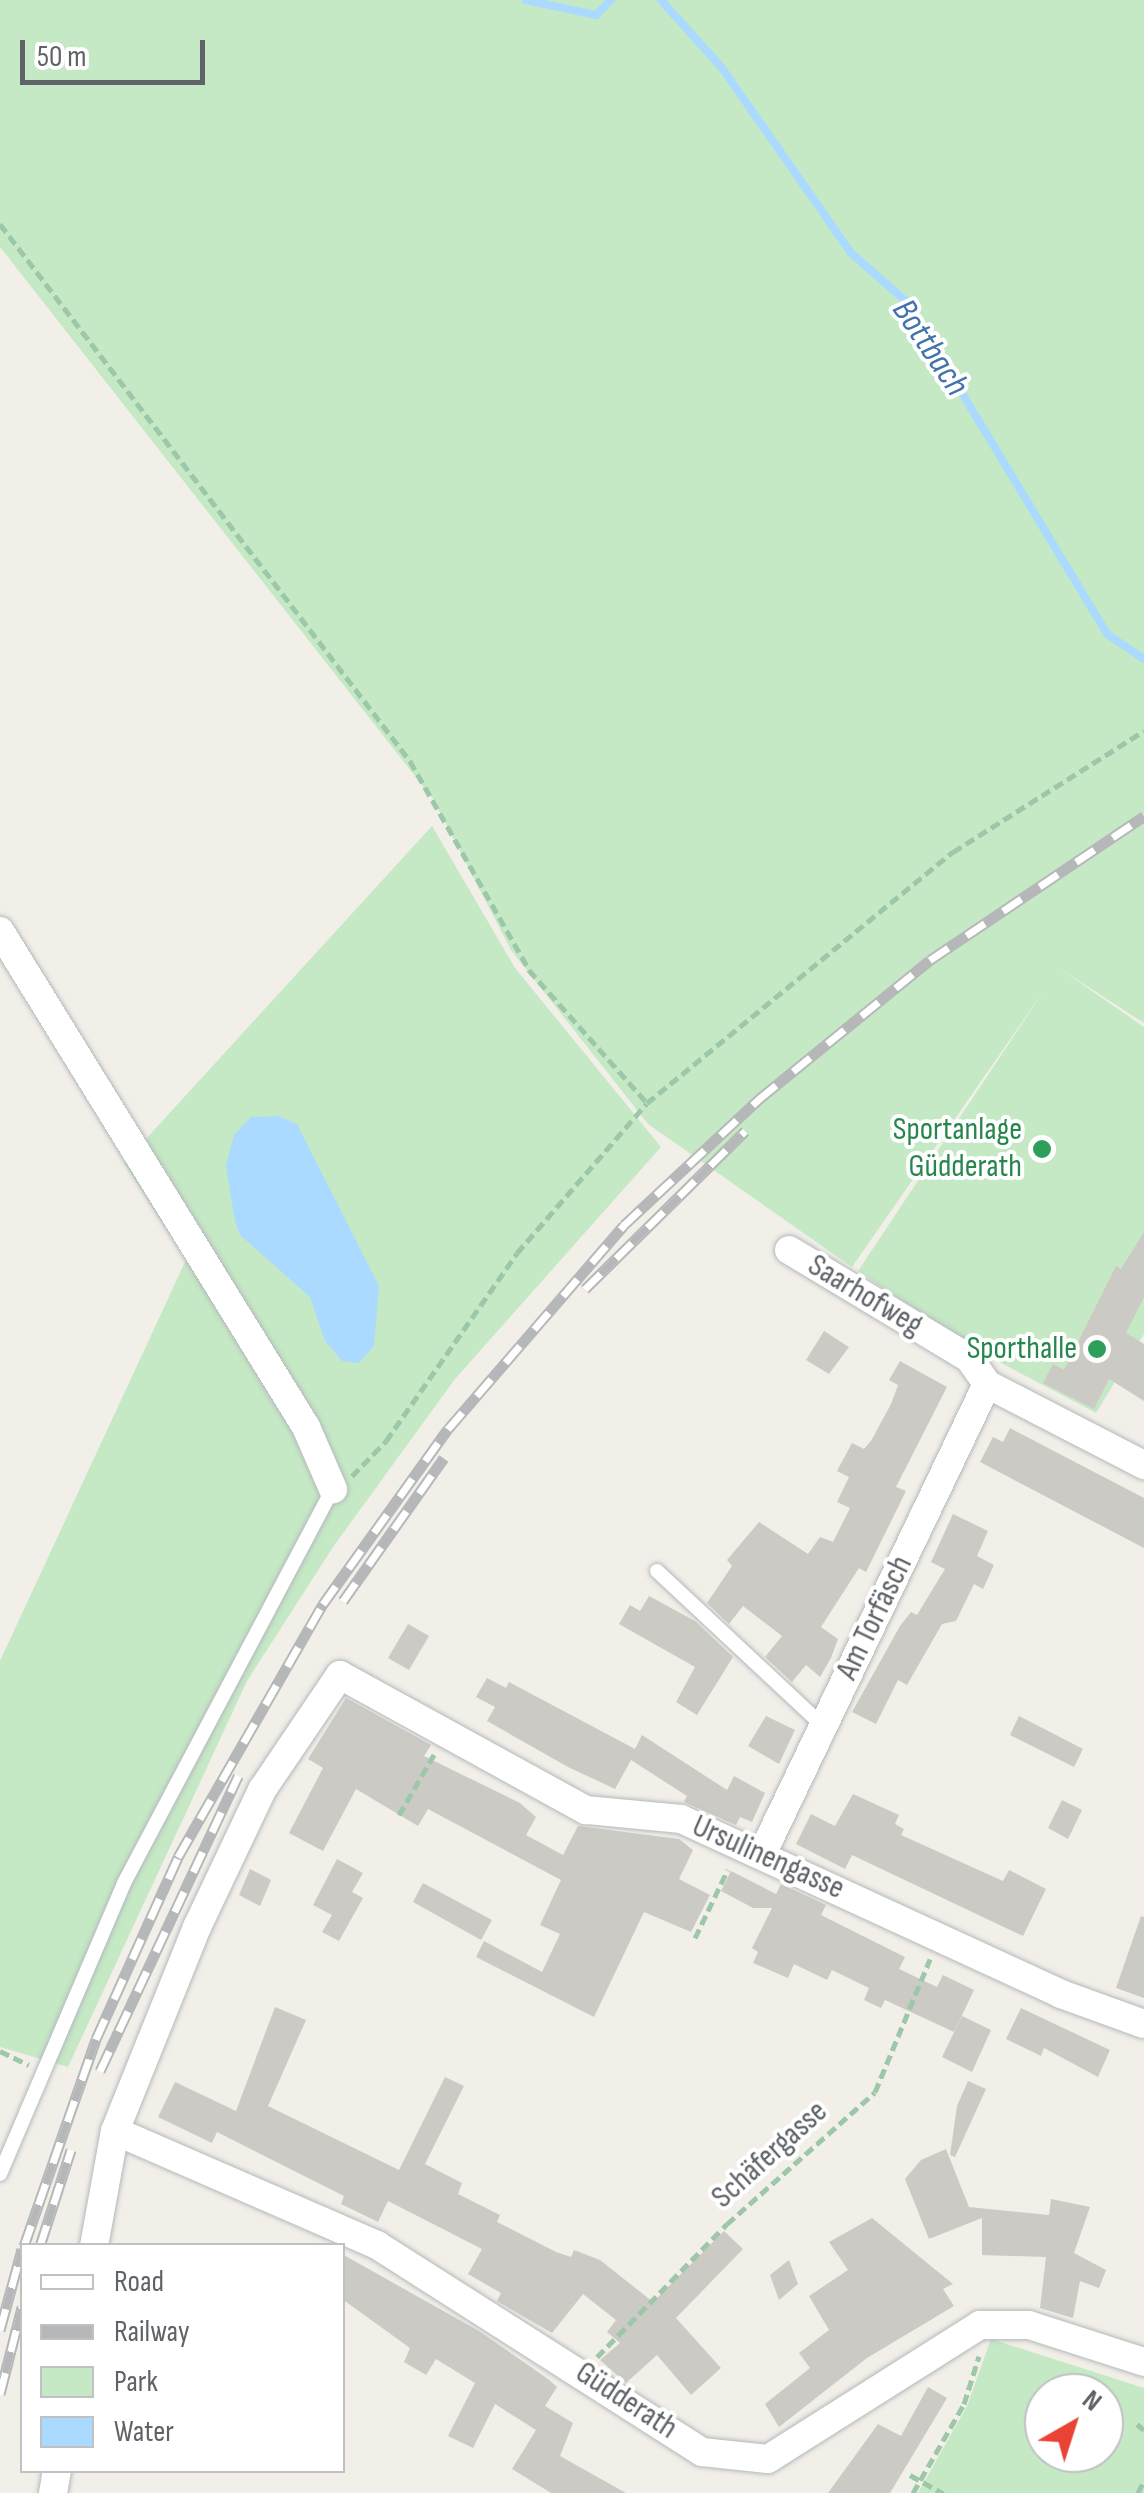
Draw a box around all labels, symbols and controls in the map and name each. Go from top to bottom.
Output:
scale bar [25,20,210,82]
text: 50 m [37,39,86,75]
water label: Bottbach [883,292,977,404]
place label: Sportanlage Güdderath [893,1112,1022,1187]
marker: Sportanlage Güdderath [1031,1138,1053,1160]
street label: Saarhofweg [801,1247,929,1345]
place label: Sporthalle [967,1330,1077,1368]
marker: Sporthalle [1086,1338,1108,1360]
street label: Am Torfäsch [829,1550,921,1686]
street label: Ursulinengasse [686,1807,850,1909]
street label: Schäfergasse [704,2093,836,2217]
legend [20,2243,345,2473]
text: Road [114,2264,164,2300]
text: Railway [114,2314,190,2350]
street label: Güdderath [568,2354,684,2448]
text: Park [114,2364,158,2400]
north arrow [1024,2373,1124,2473]
text: N [1076,2383,1108,2418]
text: Water [114,2414,174,2450]

